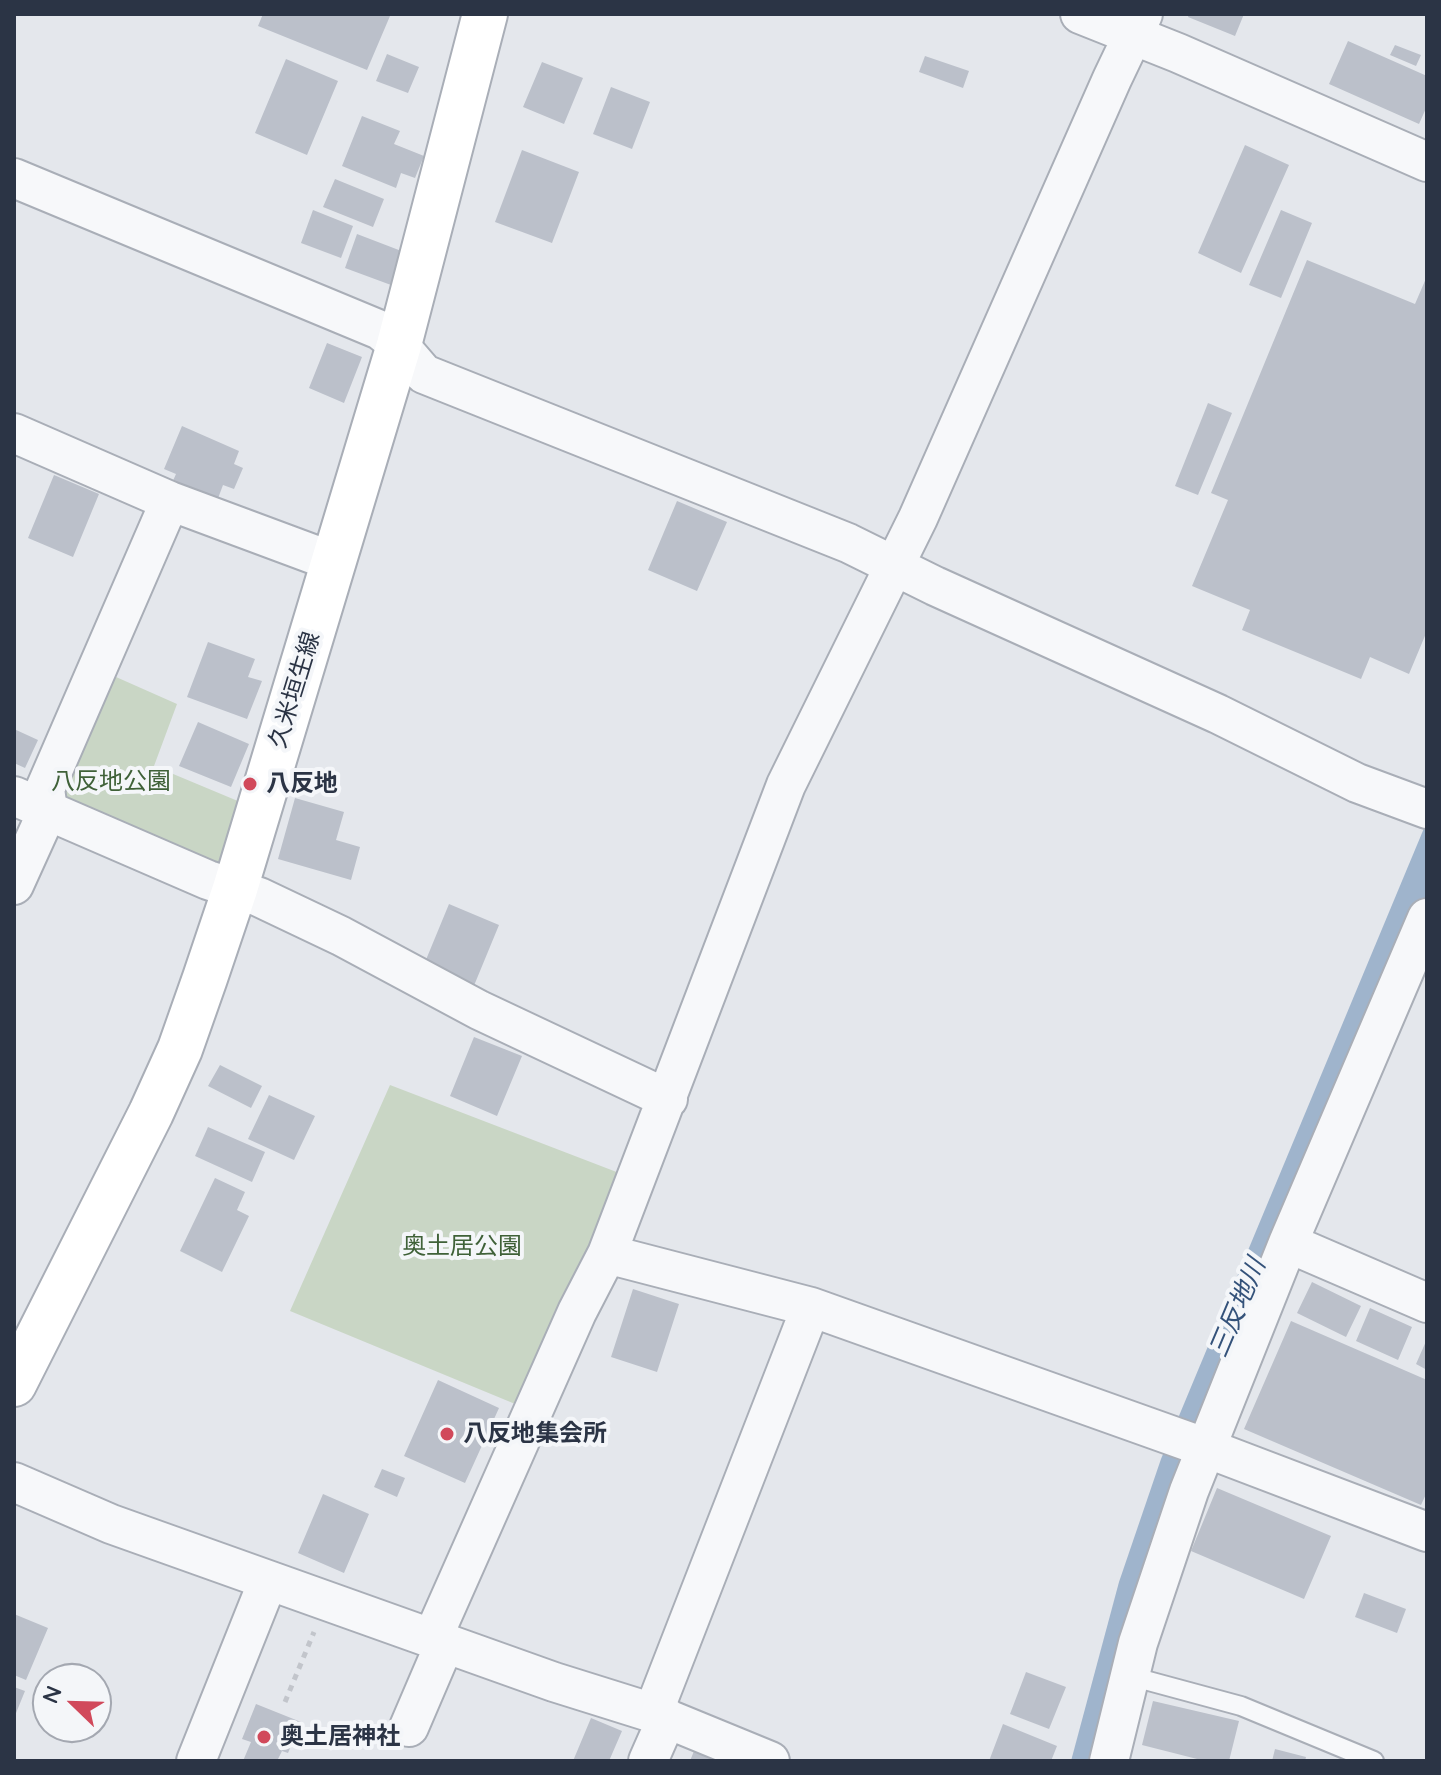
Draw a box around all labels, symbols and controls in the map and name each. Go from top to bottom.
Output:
street label: 久米垣生線 [264,628,326,752]
park label: 八反地公園 [51,768,171,796]
place label: 八反地 [266,770,338,798]
marker: 八反地 [241,775,259,793]
park label: 奥土居公園 [402,1233,522,1261]
water label: 三反地川 [1203,1254,1273,1362]
place label: 八反地集会所 [463,1420,607,1448]
marker: 八反地集会所 [438,1425,456,1443]
north arrow [32,1663,112,1743]
text: N [36,1681,68,1707]
place label: 奥土居神社 [280,1723,400,1751]
marker: 奥土居神社 [255,1728,273,1746]

